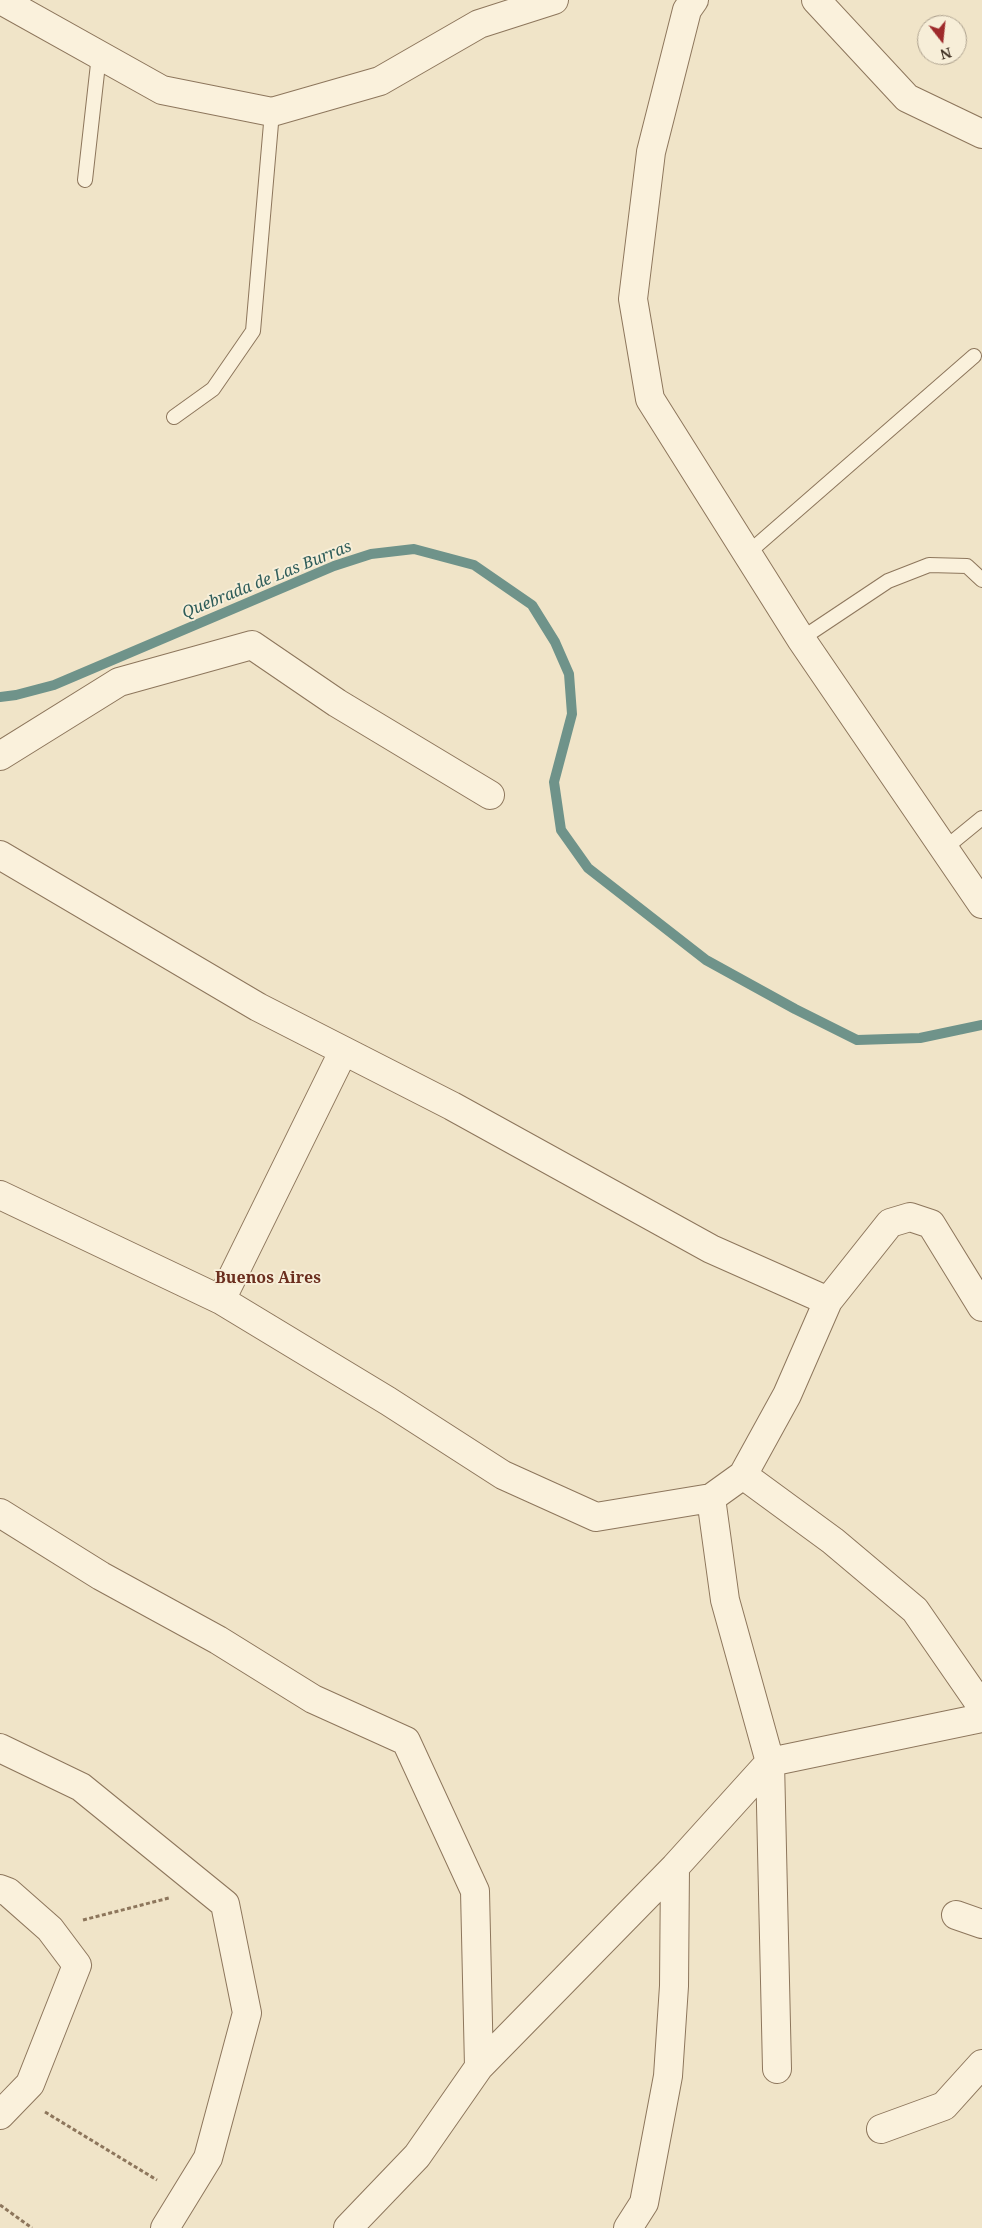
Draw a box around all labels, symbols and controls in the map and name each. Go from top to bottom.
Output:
north arrow [917,15,967,65]
text: N [938,43,954,65]
water label: Quebrada de Las Burras [180,537,354,623]
district label: Buenos Aires [215,1268,321,1288]

